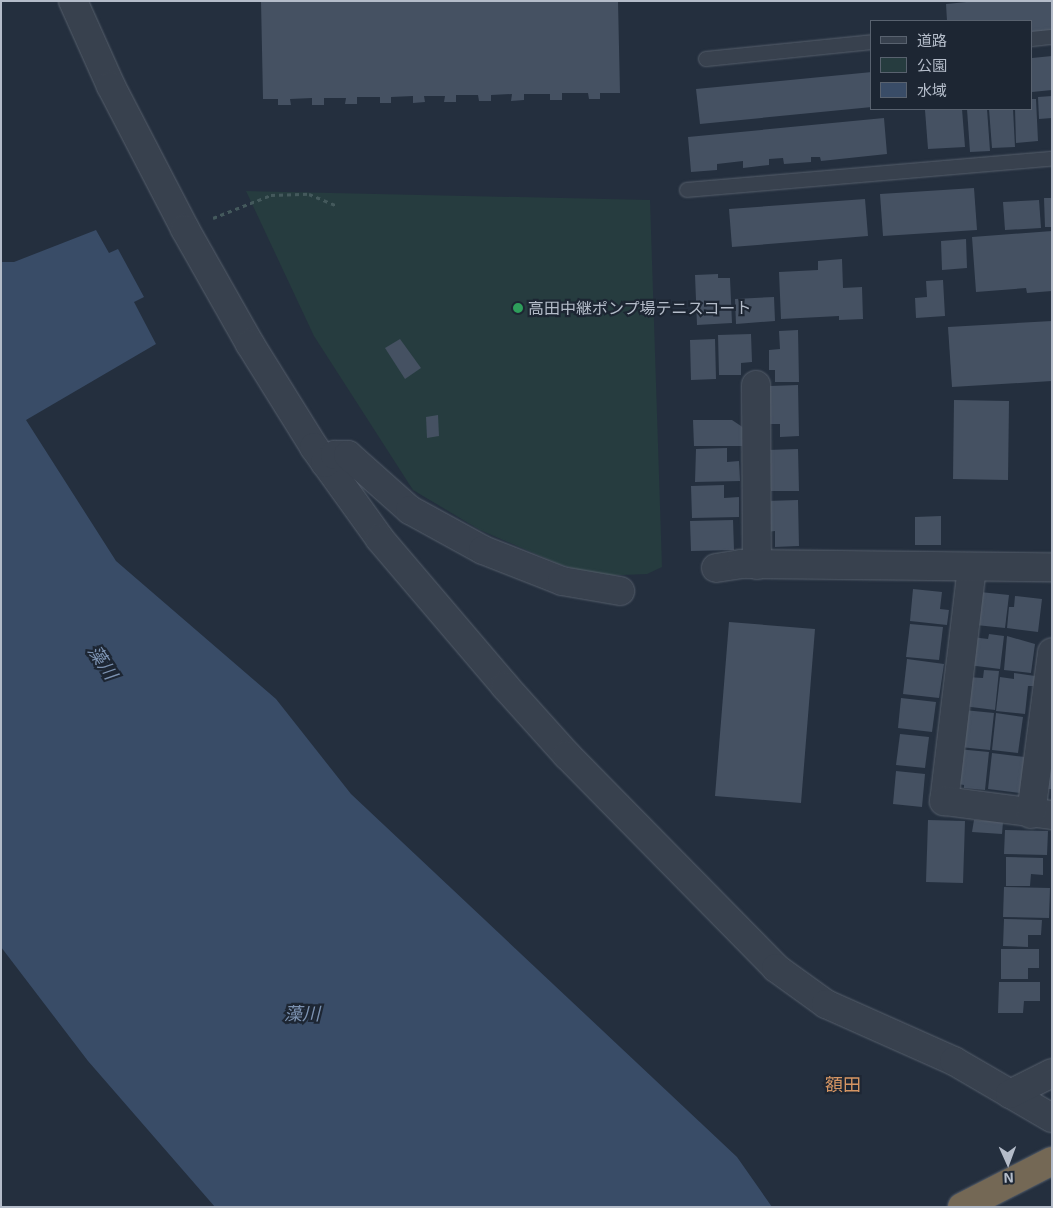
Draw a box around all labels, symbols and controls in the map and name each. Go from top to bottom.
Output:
legend [870,20,1033,110]
text: 道路 [917,31,947,49]
text: 公園 [917,56,947,74]
text: 水域 [917,81,947,99]
place label: 高田中継ポンプ場テニスコート [528,298,752,318]
marker: 高田中継ポンプ場テニスコート [512,302,524,314]
water label: 藻川 [84,641,122,683]
water label: 藻川 [284,1002,320,1024]
district label: 額田 [825,1073,861,1095]
north arrow [983,1138,1033,1188]
text: N [1003,1170,1014,1187]

